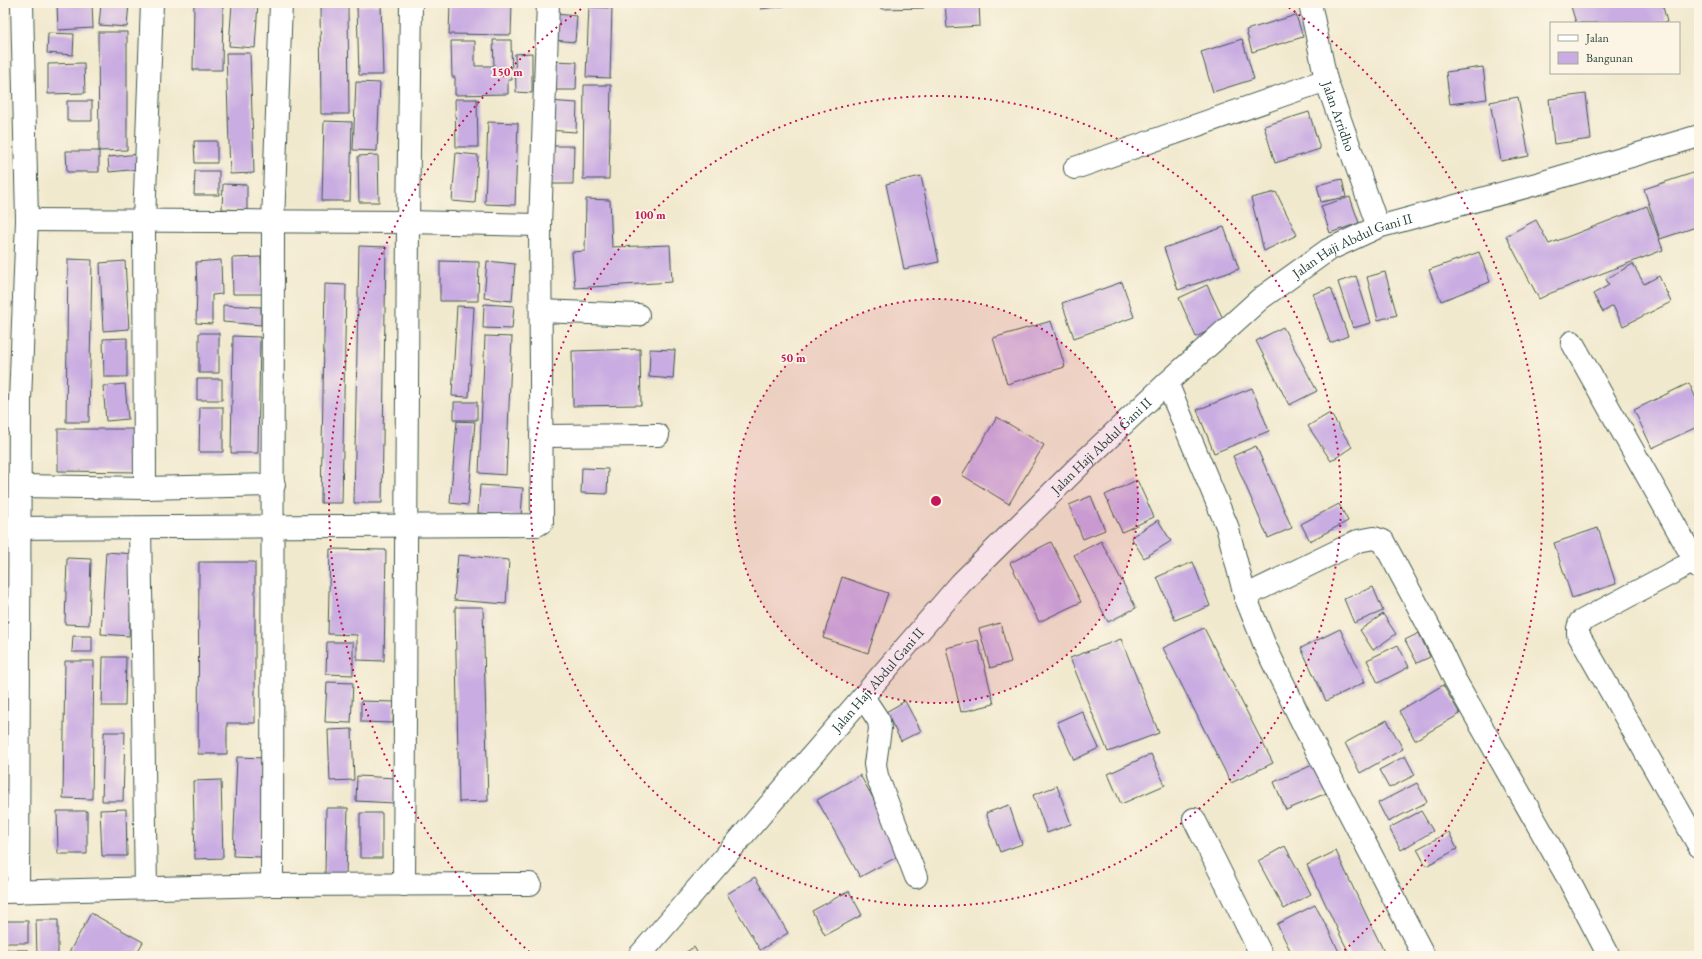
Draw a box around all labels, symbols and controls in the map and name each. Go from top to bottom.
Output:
legend [1550,22,1680,74]
text: Jalan [1585,30,1610,46]
text: Bangunan [1586,50,1634,66]
text: 150 m [491,64,523,80]
street label: Jalan Arridho [1318,78,1360,154]
text: 100 m [634,207,666,223]
street label: Jalan Haji Abdul Gani II [1288,209,1414,283]
text: 50 m [780,350,806,366]
street label: Jalan Haji Abdul Gani II [1046,393,1155,499]
centre of rings [929,494,943,508]
street label: Jalan Haji Abdul Gani II [827,624,928,736]

